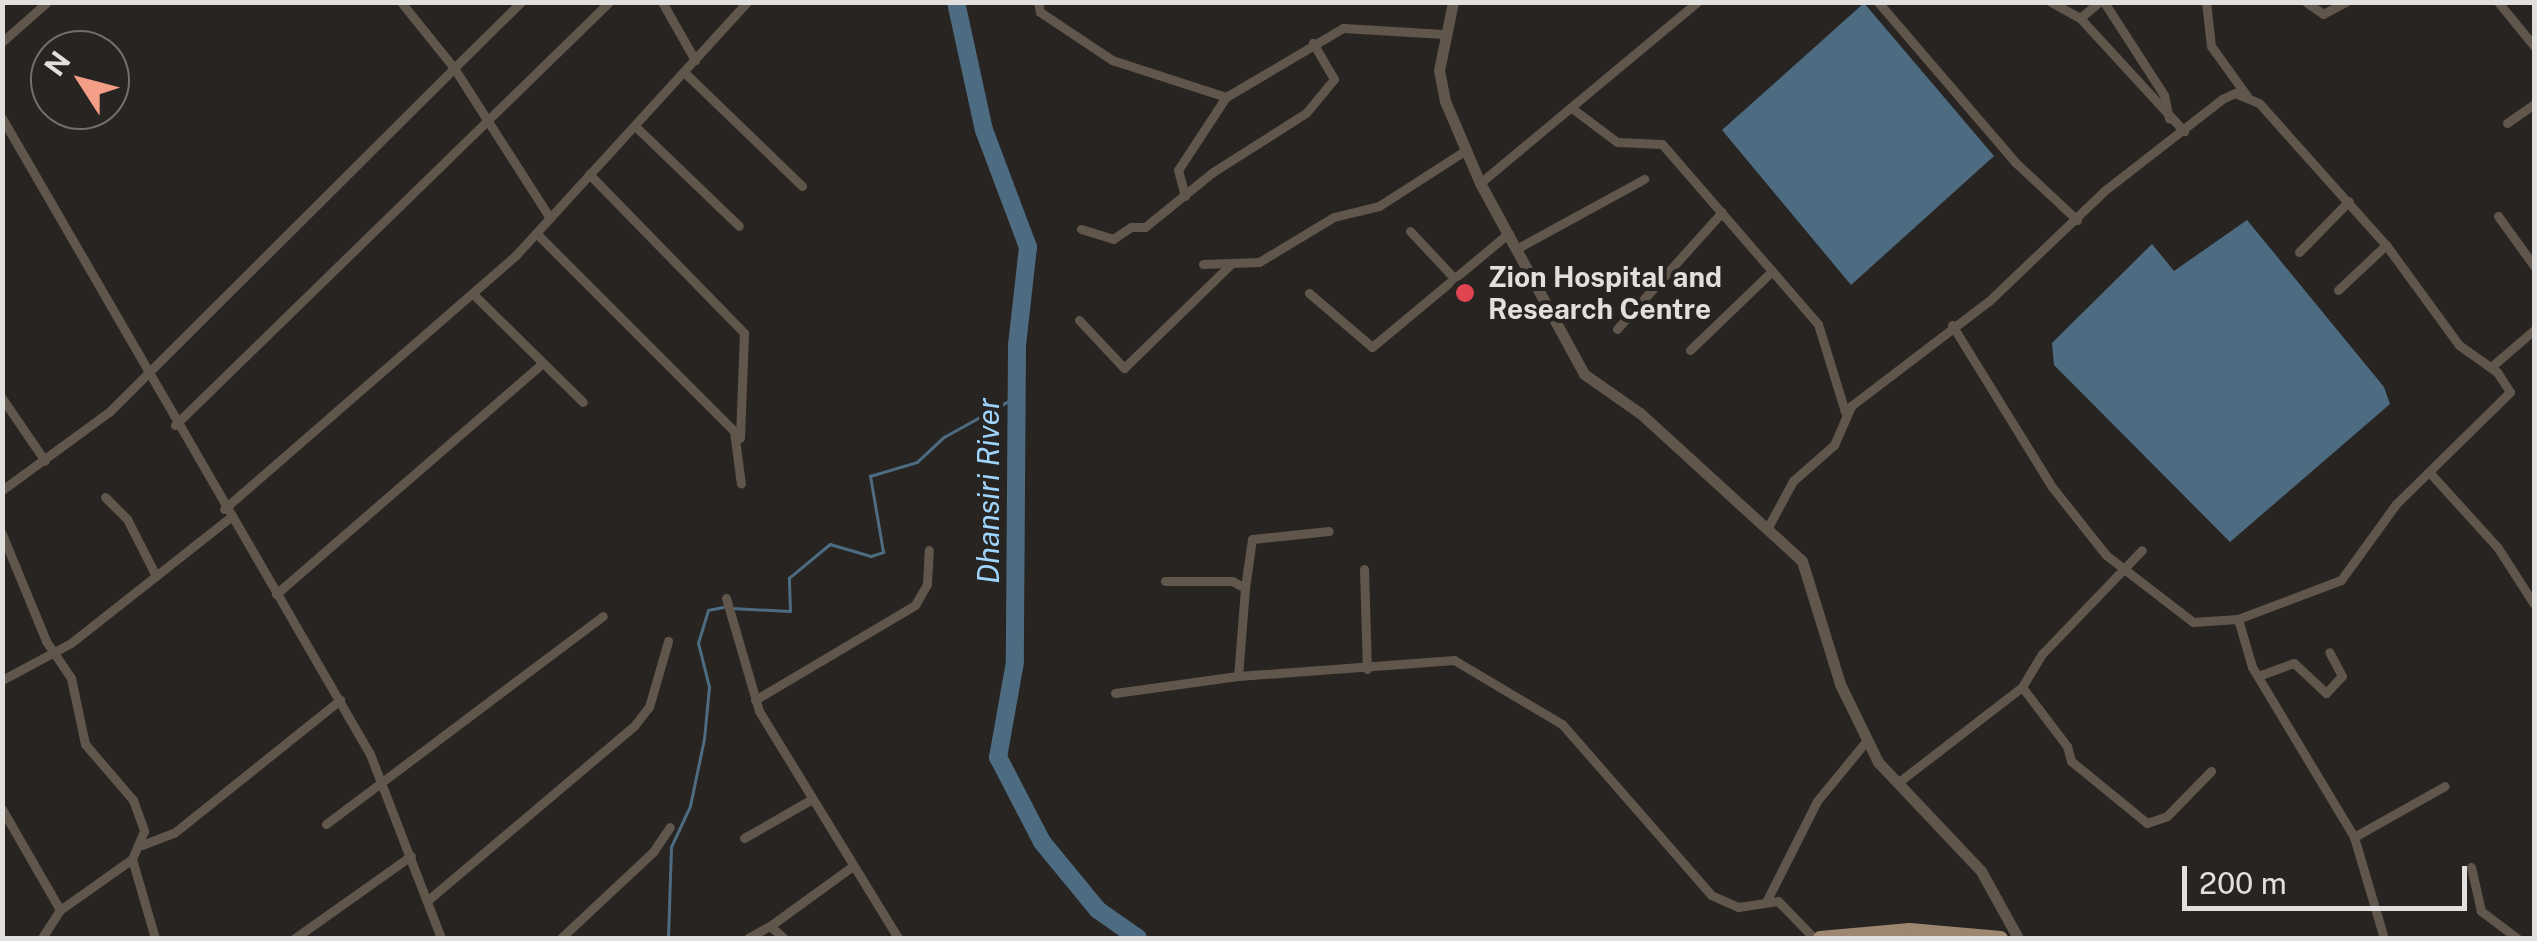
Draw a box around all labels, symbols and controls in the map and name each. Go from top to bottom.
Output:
north arrow [30,30,130,130]
text: N [37,45,77,82]
place label: Zion Hospital and Research Centre [1488,260,1722,326]
marker: Zion Hospital and Research Centre [1452,280,1478,306]
water label: Dhansiri River [970,398,1006,584]
scale bar [2187,846,2472,908]
text: 200 m [2199,865,2287,901]

